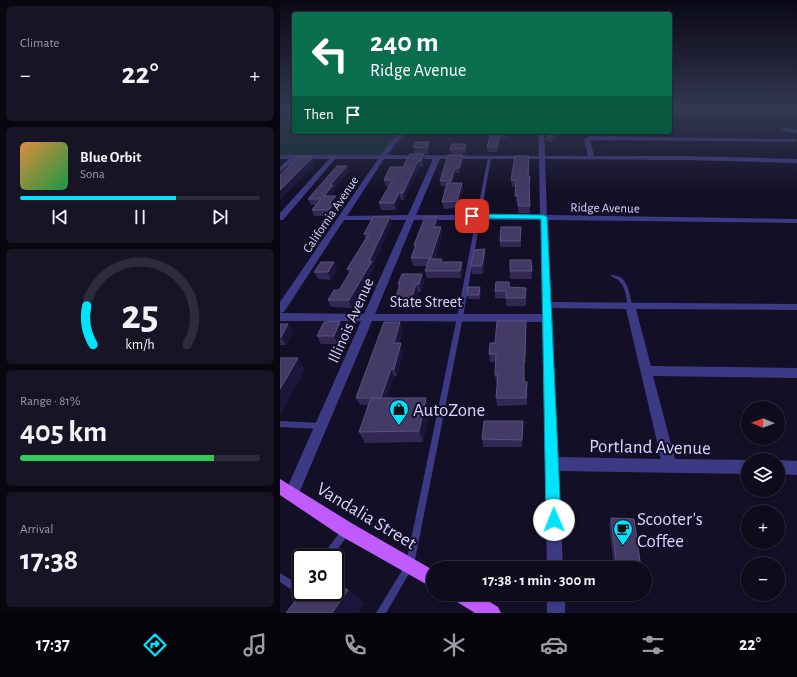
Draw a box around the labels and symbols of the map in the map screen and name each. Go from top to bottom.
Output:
street label: California Avenue [301,174,362,255]
pin [455,199,489,233]
street label: Ridge Avenue [570,201,640,216]
street label: Illinois Avenue [325,275,377,365]
street label: State Street [390,294,462,310]
shop icon: AutoZone [388,398,410,426]
place label: AutoZone [413,401,485,420]
north arrow [741,401,785,445]
street label: Portland Avenue [589,437,711,458]
street label: Vandalia Street [313,479,419,553]
position arrow [533,499,575,541]
place label: Scooter's Coffee [637,510,703,551]
cafe icon: Scooter's Coffee [612,518,634,546]
speed limit sign: 30 [292,549,344,601]

